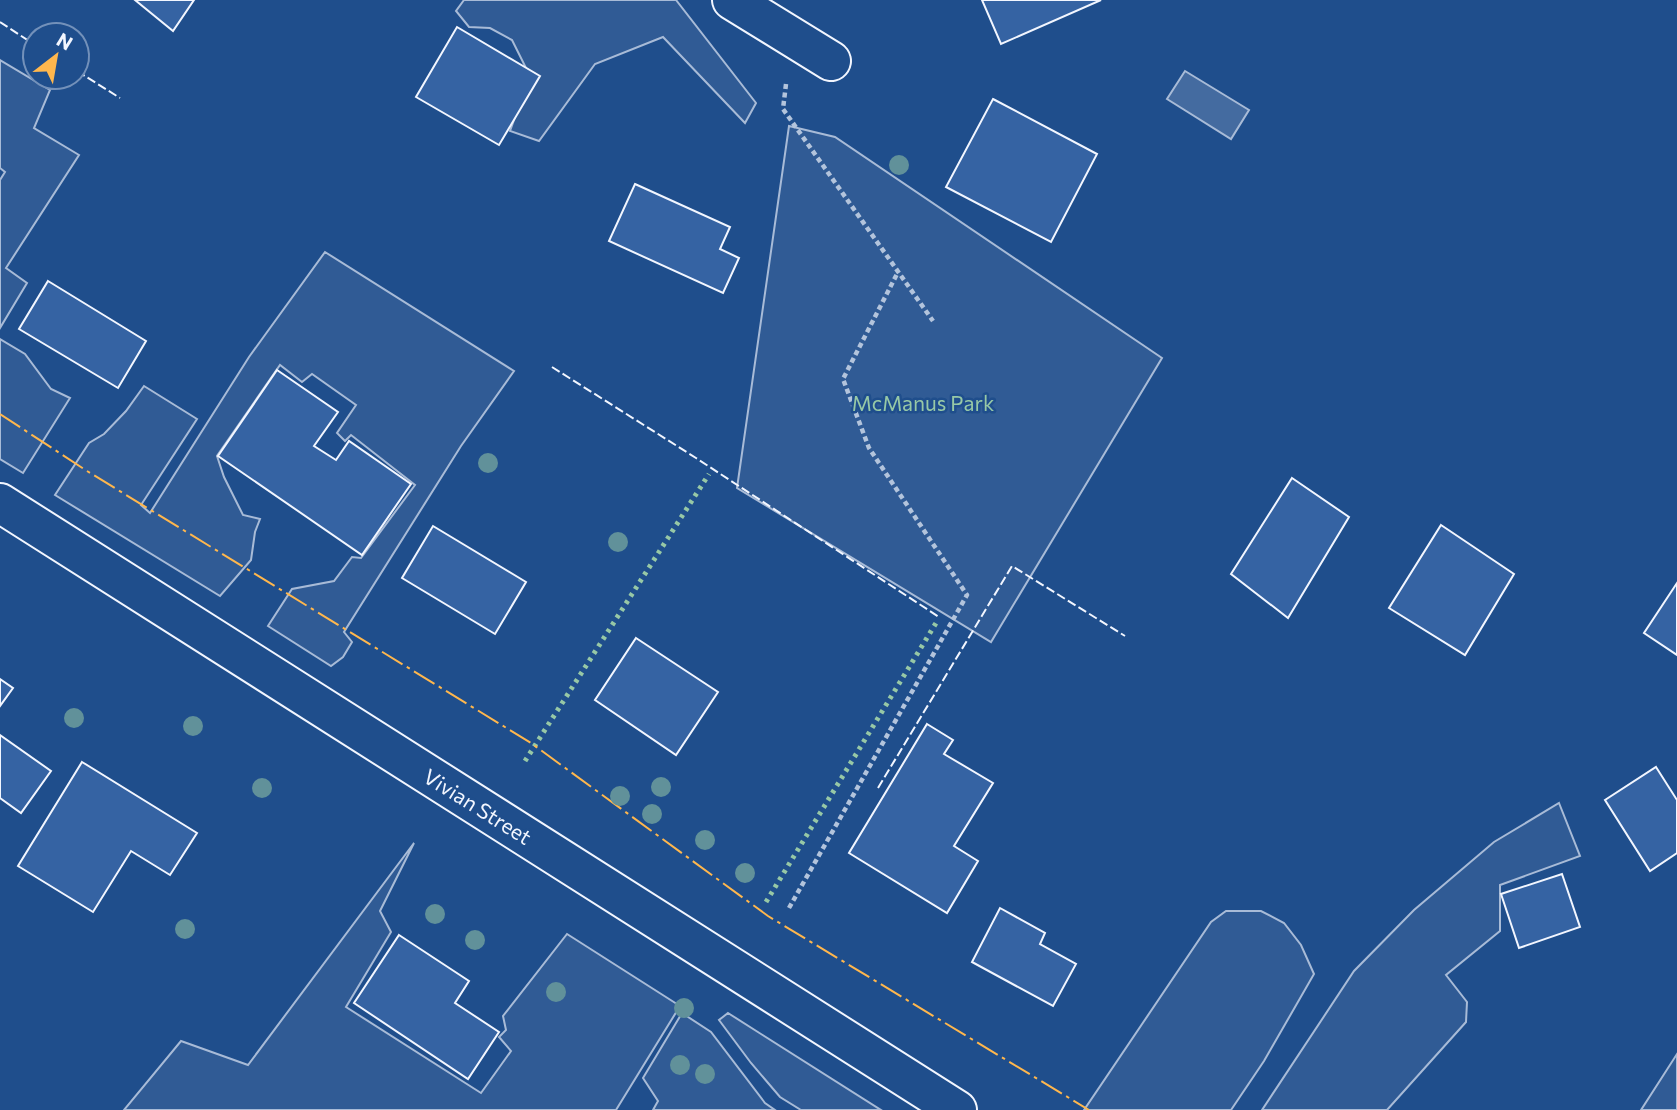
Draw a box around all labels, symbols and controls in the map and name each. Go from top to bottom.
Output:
north arrow [21,21,91,91]
text: N [53,27,77,55]
park label: McManus Park [852,390,994,415]
street label: Vivian Street [419,763,537,849]

